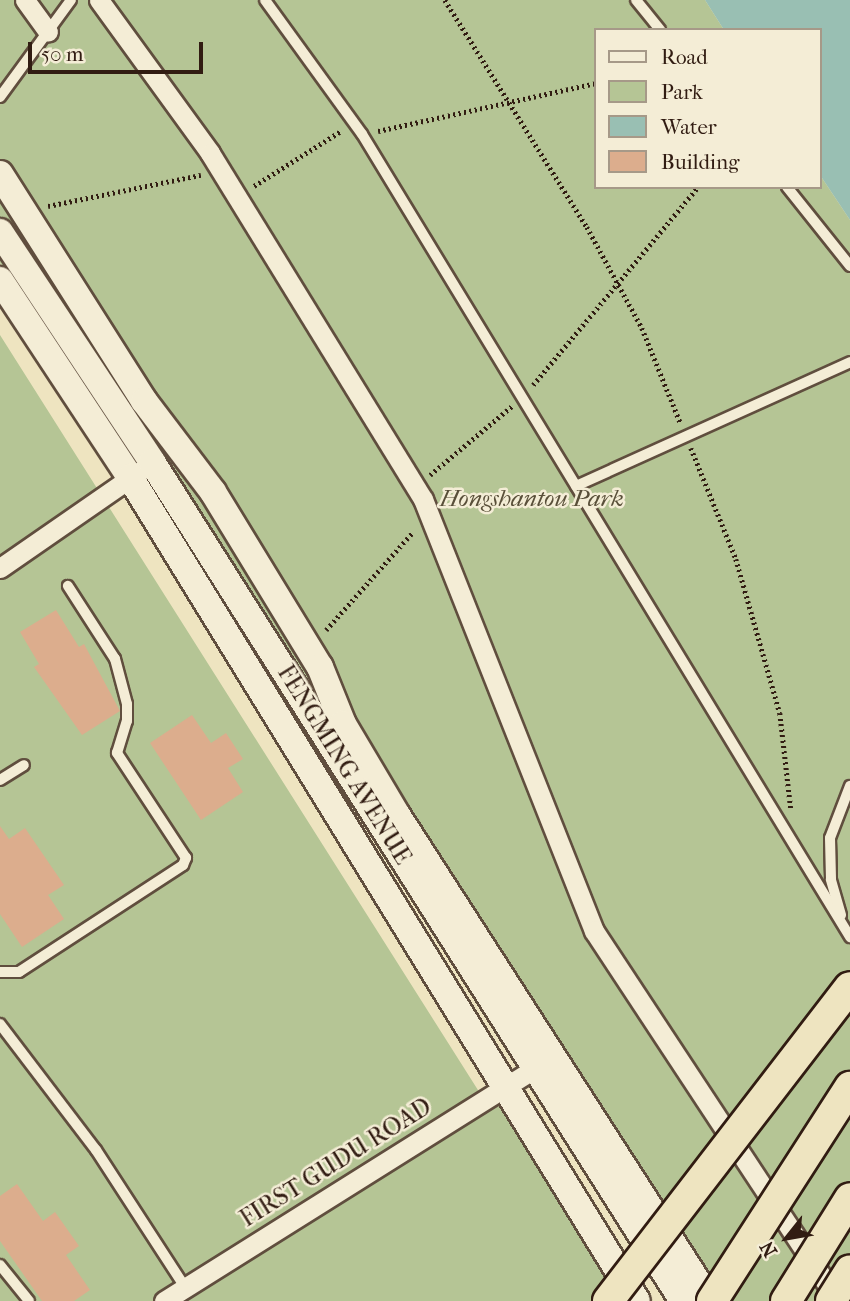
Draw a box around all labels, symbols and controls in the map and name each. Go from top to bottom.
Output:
scale bar [32,28,206,72]
legend [594,28,822,189]
text: 50 m [41,42,84,66]
text: Road [661,45,708,69]
text: Park [661,80,703,104]
text: Water [661,115,717,139]
text: Building [661,150,739,174]
park label: Hongshantou Park [440,485,624,513]
street label: FENGMING AVENUE [271,660,417,870]
street label: FIRST GUDU ROAD [235,1092,437,1234]
north arrow [752,1203,822,1273]
text: N [756,1237,782,1261]

